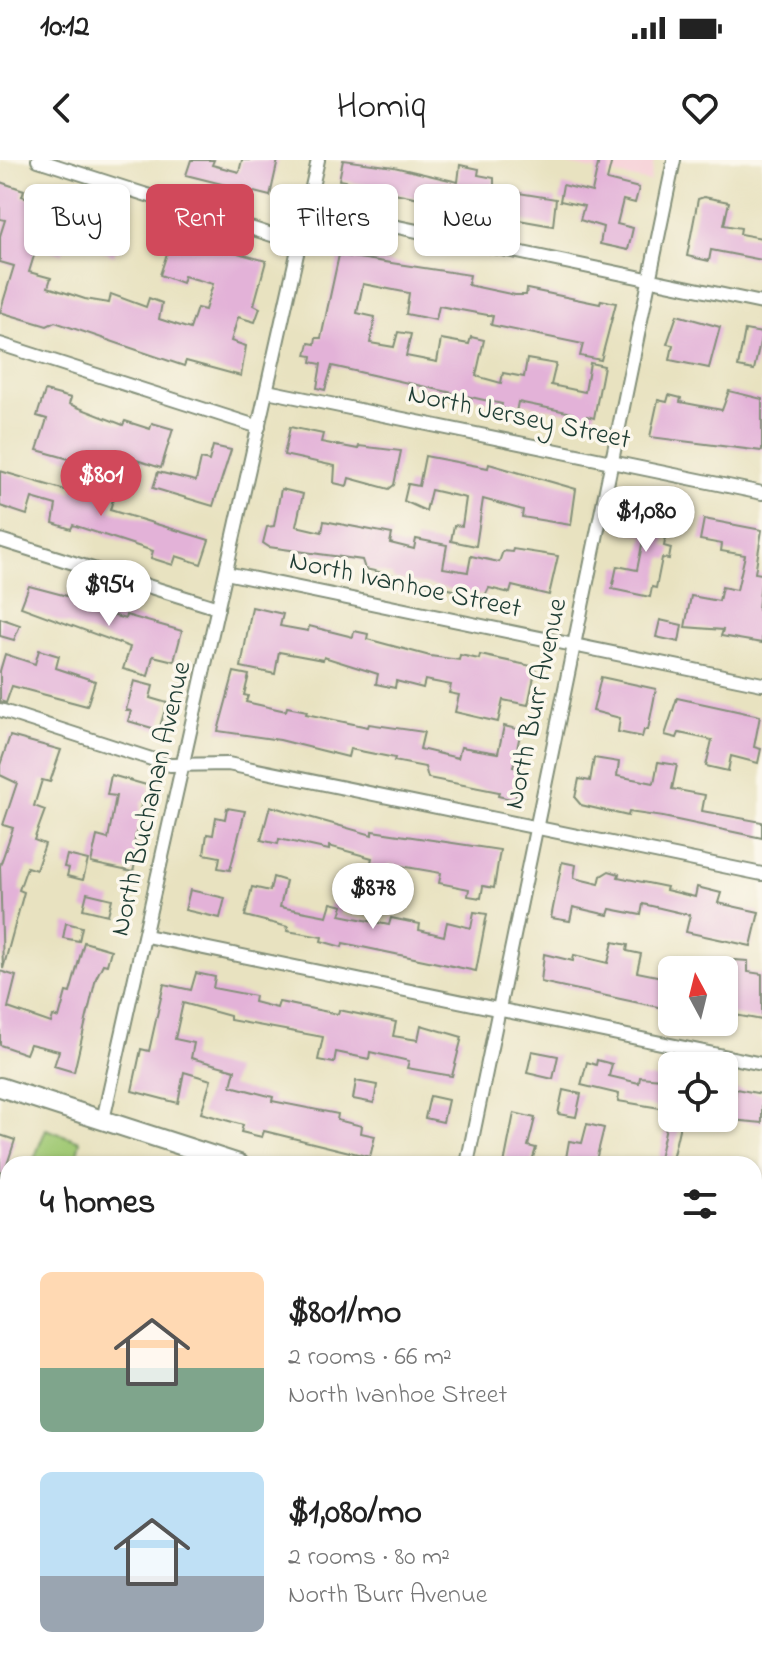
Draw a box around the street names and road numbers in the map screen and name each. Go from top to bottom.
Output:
street label: North Jersey Street [404,374,634,462]
street label: North Ivanhoe Street [285,541,525,631]
street label: North Burr Avenue [495,594,579,813]
street label: North Buchanan Avenue [100,657,204,940]

